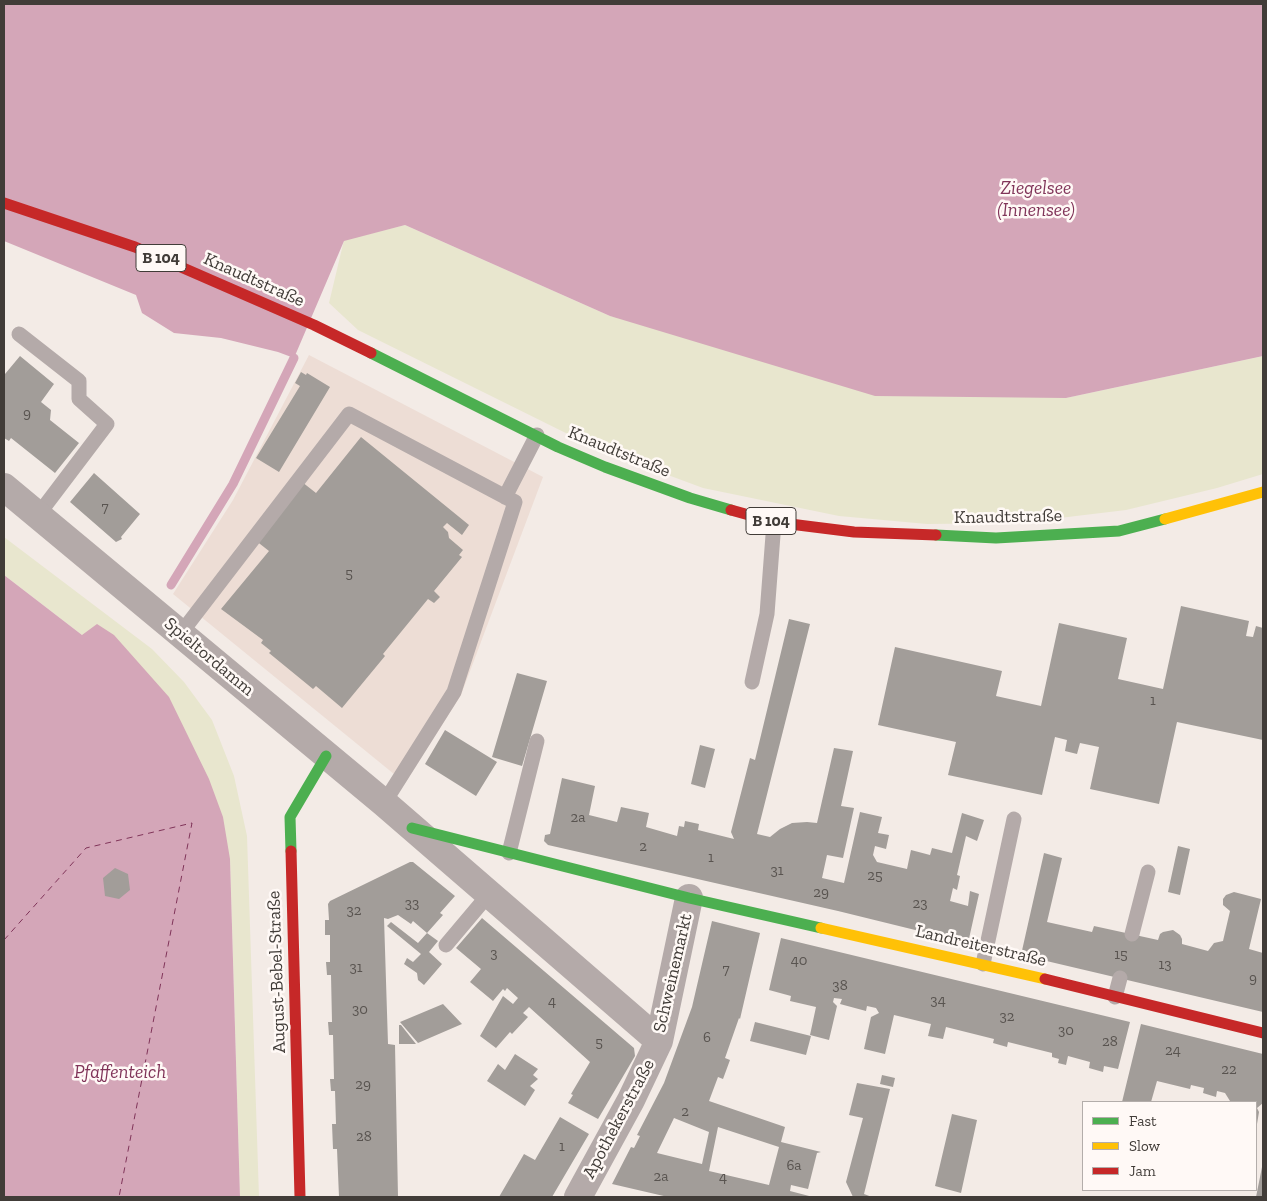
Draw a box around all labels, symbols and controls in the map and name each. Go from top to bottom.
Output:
water label: Ziegelsee (Innensee) [997,178,1075,222]
road number: B 104 [136,244,186,272]
street label: Knaudtstraße [200,248,308,312]
house number: 9 [23,405,31,423]
street label: Knaudtstraße [565,422,673,482]
house number: 7 [101,499,109,517]
street label: Knaudtstraße [954,505,1062,529]
road number: B 104 [746,508,796,534]
house number: 5 [345,565,353,583]
street label: Spieltordamm [160,613,258,701]
house number: 1 [1150,692,1156,710]
house number: 2a [571,809,585,827]
house number: 2 [639,838,647,856]
house number: 1 [708,849,714,867]
house number: 31 [770,862,784,880]
house number: 25 [867,867,883,885]
house number: 29 [813,884,829,902]
street label: August-Bebel-Straße [263,890,291,1054]
house number: 33 [405,895,419,913]
house number: 23 [912,895,928,913]
house number: 32 [346,902,362,920]
street label: Schweinemarkt [649,912,697,1034]
street label: Landreiterstraße [914,920,1048,972]
house number: 3 [490,945,498,963]
house number: 15 [1114,946,1128,964]
house number: 40 [791,952,807,970]
house number: 13 [1158,956,1172,974]
house number: 31 [349,959,363,977]
house number: 7 [722,961,730,979]
house number: 9 [1249,970,1257,988]
house number: 38 [832,977,848,995]
house number: 34 [930,992,946,1010]
house number: 4 [548,993,556,1011]
house number: 30 [352,1001,368,1019]
house number: 32 [999,1008,1015,1026]
house number: 30 [1058,1022,1074,1040]
house number: 6 [703,1029,711,1047]
house number: 28 [1102,1033,1118,1051]
house number: 5 [595,1034,603,1052]
house number: 24 [1165,1042,1181,1060]
street label: Apothekerstraße [578,1056,660,1182]
house number: 22 [1221,1061,1237,1079]
water label: Pfaffenteich [74,1062,166,1084]
house number: 29 [355,1076,371,1094]
legend [1082,1101,1257,1191]
house number: 2 [681,1103,689,1121]
text: Fast [1129,1112,1157,1130]
house number: 28 [356,1128,372,1146]
text: Slow [1129,1137,1160,1155]
house number: 1 [559,1138,565,1156]
house number: 6a [786,1157,802,1175]
text: Jam [1129,1162,1156,1180]
house number: 2a [654,1168,668,1186]
house number: 4 [719,1169,727,1187]

